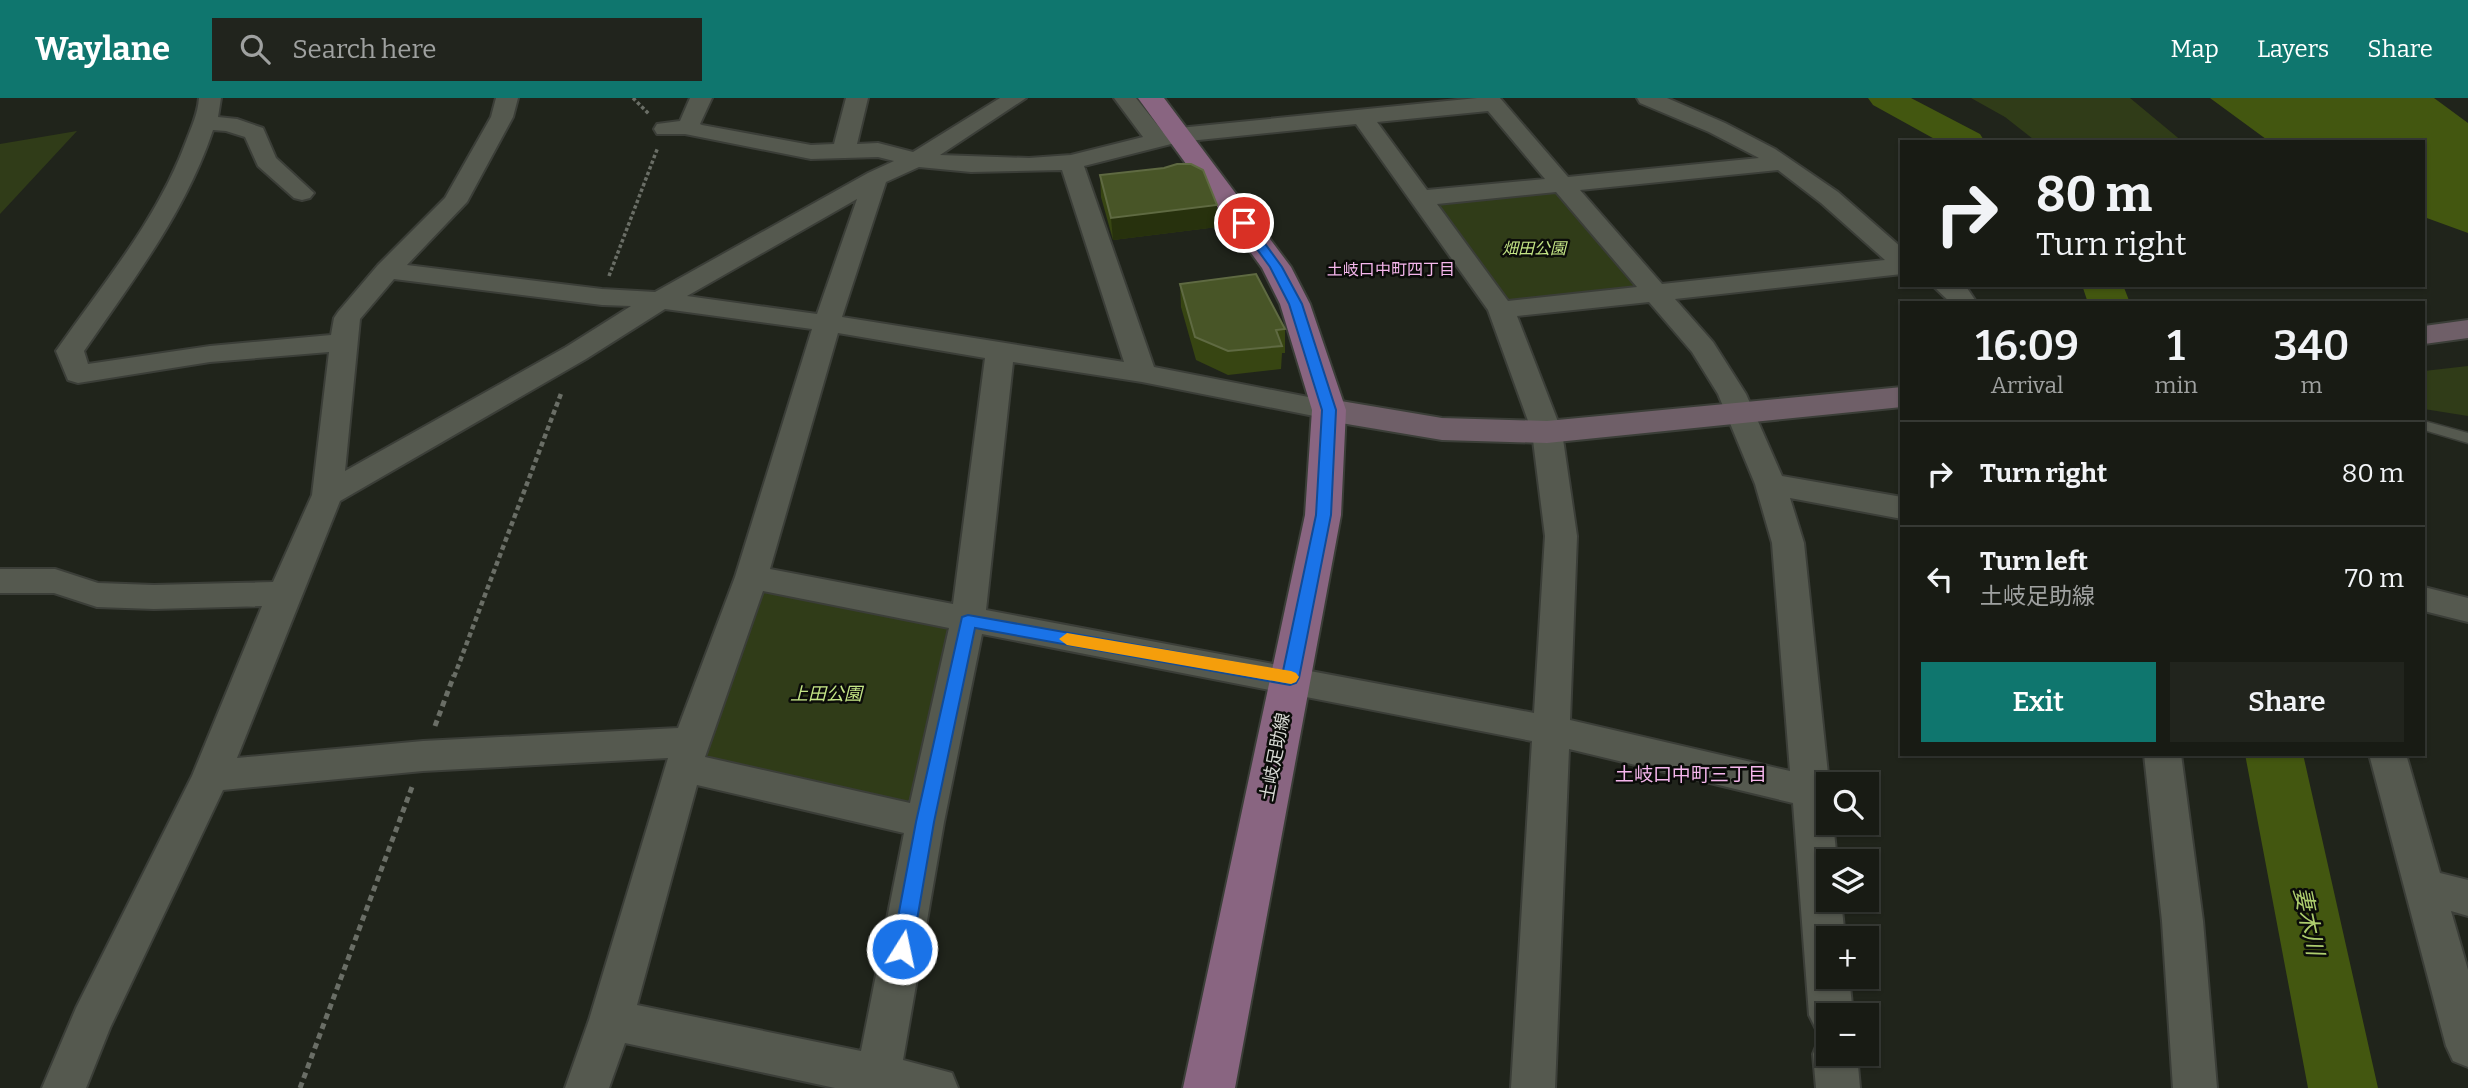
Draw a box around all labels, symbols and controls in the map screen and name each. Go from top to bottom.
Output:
search box [212,18,702,81]
text: Waylane [35,29,170,69]
icon: search [236,30,274,68]
text: Search here [292,34,437,65]
text: Map [2171,35,2219,63]
text: Layers [2257,35,2329,63]
text: Share [2367,35,2433,63]
text: 80 m [2036,165,2152,224]
icon: right [1921,168,2012,259]
pin [1214,193,1274,253]
icon: arrive [1225,204,1263,242]
text: Turn right [2036,225,2187,263]
park label: 畑田公園 [1502,239,1568,258]
district label: 土岐口中町四丁目 [1327,260,1455,279]
text: 16:09 [1976,321,2079,371]
text: 1 [2167,321,2185,371]
text: 340 [2273,321,2350,371]
text: Arrival [1991,371,2064,399]
text: min [2155,371,2198,399]
text: m [2300,371,2322,399]
icon: right [1921,455,1959,493]
text: Turn right [1980,458,2107,489]
text: 80 m [2342,458,2404,489]
text: Turn left [1980,546,2088,577]
icon: left [1921,560,1959,598]
text: 70 m [2345,563,2404,594]
text: 土岐足助線 [1980,582,2095,610]
button: Exit [1921,662,2156,742]
button: Share [2170,662,2404,742]
park label: 上田公園 [790,683,865,705]
street label: 土岐足助線 [1256,711,1294,803]
district label: 土岐口中町三丁目 [1615,763,1767,786]
map controls [1816,772,1879,1066]
button: search [1816,772,1879,835]
button: layers [1816,849,1879,912]
water label: 妻木川 [2288,884,2330,961]
position arrow [865,912,939,986]
button: + [1816,926,1879,989]
button: − [1816,1003,1879,1066]

